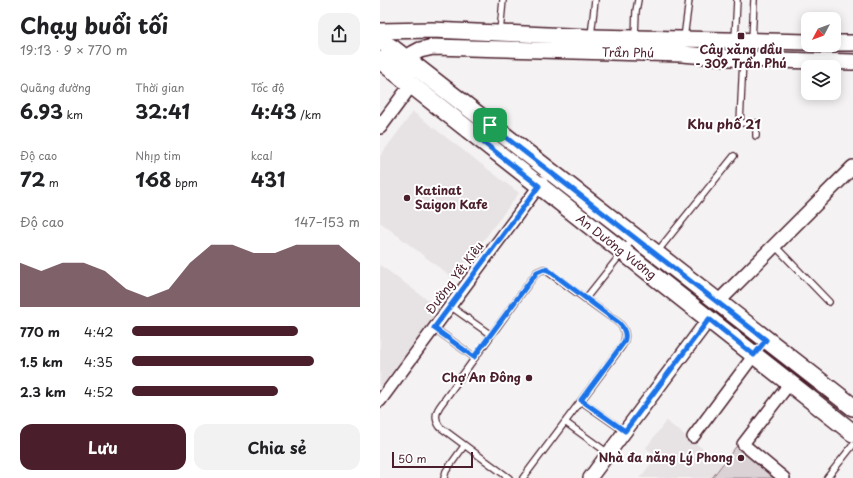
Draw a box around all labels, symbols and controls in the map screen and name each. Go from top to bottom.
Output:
text: Chạy buổi tối [20,8,168,41]
north arrow [801,12,841,52]
map controls [801,12,841,100]
button: share [318,13,360,55]
marker: Cây xăng dầu - 309 Trần Phú [736,31,746,41]
text: 19:13 · 9 × 770 m [20,40,127,59]
place label: Cây xăng dầu - 309 Trần Phú [695,40,787,72]
street label: Trần Phú [602,43,654,61]
button: layers [801,60,841,100]
text: Quãng đường [20,79,91,96]
text: Thời gian [135,79,184,96]
text: Tốc độ [251,79,284,96]
text: 6.93 [20,96,63,126]
text: 32:41 [135,96,190,126]
text: 4:43 [251,96,297,126]
text: km [63,106,83,123]
text: /km [297,106,321,123]
pin [473,108,507,142]
icon: arrive [479,114,501,136]
district label: Khu phố 21 [687,114,761,133]
text: Độ cao [20,147,57,164]
text: Nhịp tim [135,147,181,164]
text: kcal [251,147,273,164]
text: 72 [20,164,45,194]
text: 168 [135,164,172,194]
text: 431 [251,164,285,194]
text: m [45,174,59,191]
text: bpm [172,174,198,191]
place label: Katinat Saigon Kafe [415,181,488,213]
marker: Katinat Saigon Kafe [402,193,412,203]
street label: An Dương Vương [573,209,661,283]
text: Độ cao [20,212,64,231]
text: 147–153 m [294,212,360,231]
street label: Đường Yết Kiêu [421,237,487,317]
text: 770 m [20,322,60,341]
text: 4:42 [84,322,114,341]
text: 1.5 km [20,352,63,371]
text: 4:35 [84,352,113,371]
place label: Chợ An Đông [442,368,521,386]
marker: Chợ An Đông [524,373,534,383]
text: 2.3 km [20,382,66,401]
text: 4:52 [84,382,113,401]
button: Lưu [20,424,186,470]
button: Chia sẻ [194,424,360,470]
place label: Nhà đa năng Lý Phong [599,448,733,466]
scale bar [392,450,473,469]
text: 50 m [398,450,427,467]
marker: Nhà đa năng Lý Phong [736,453,746,463]

